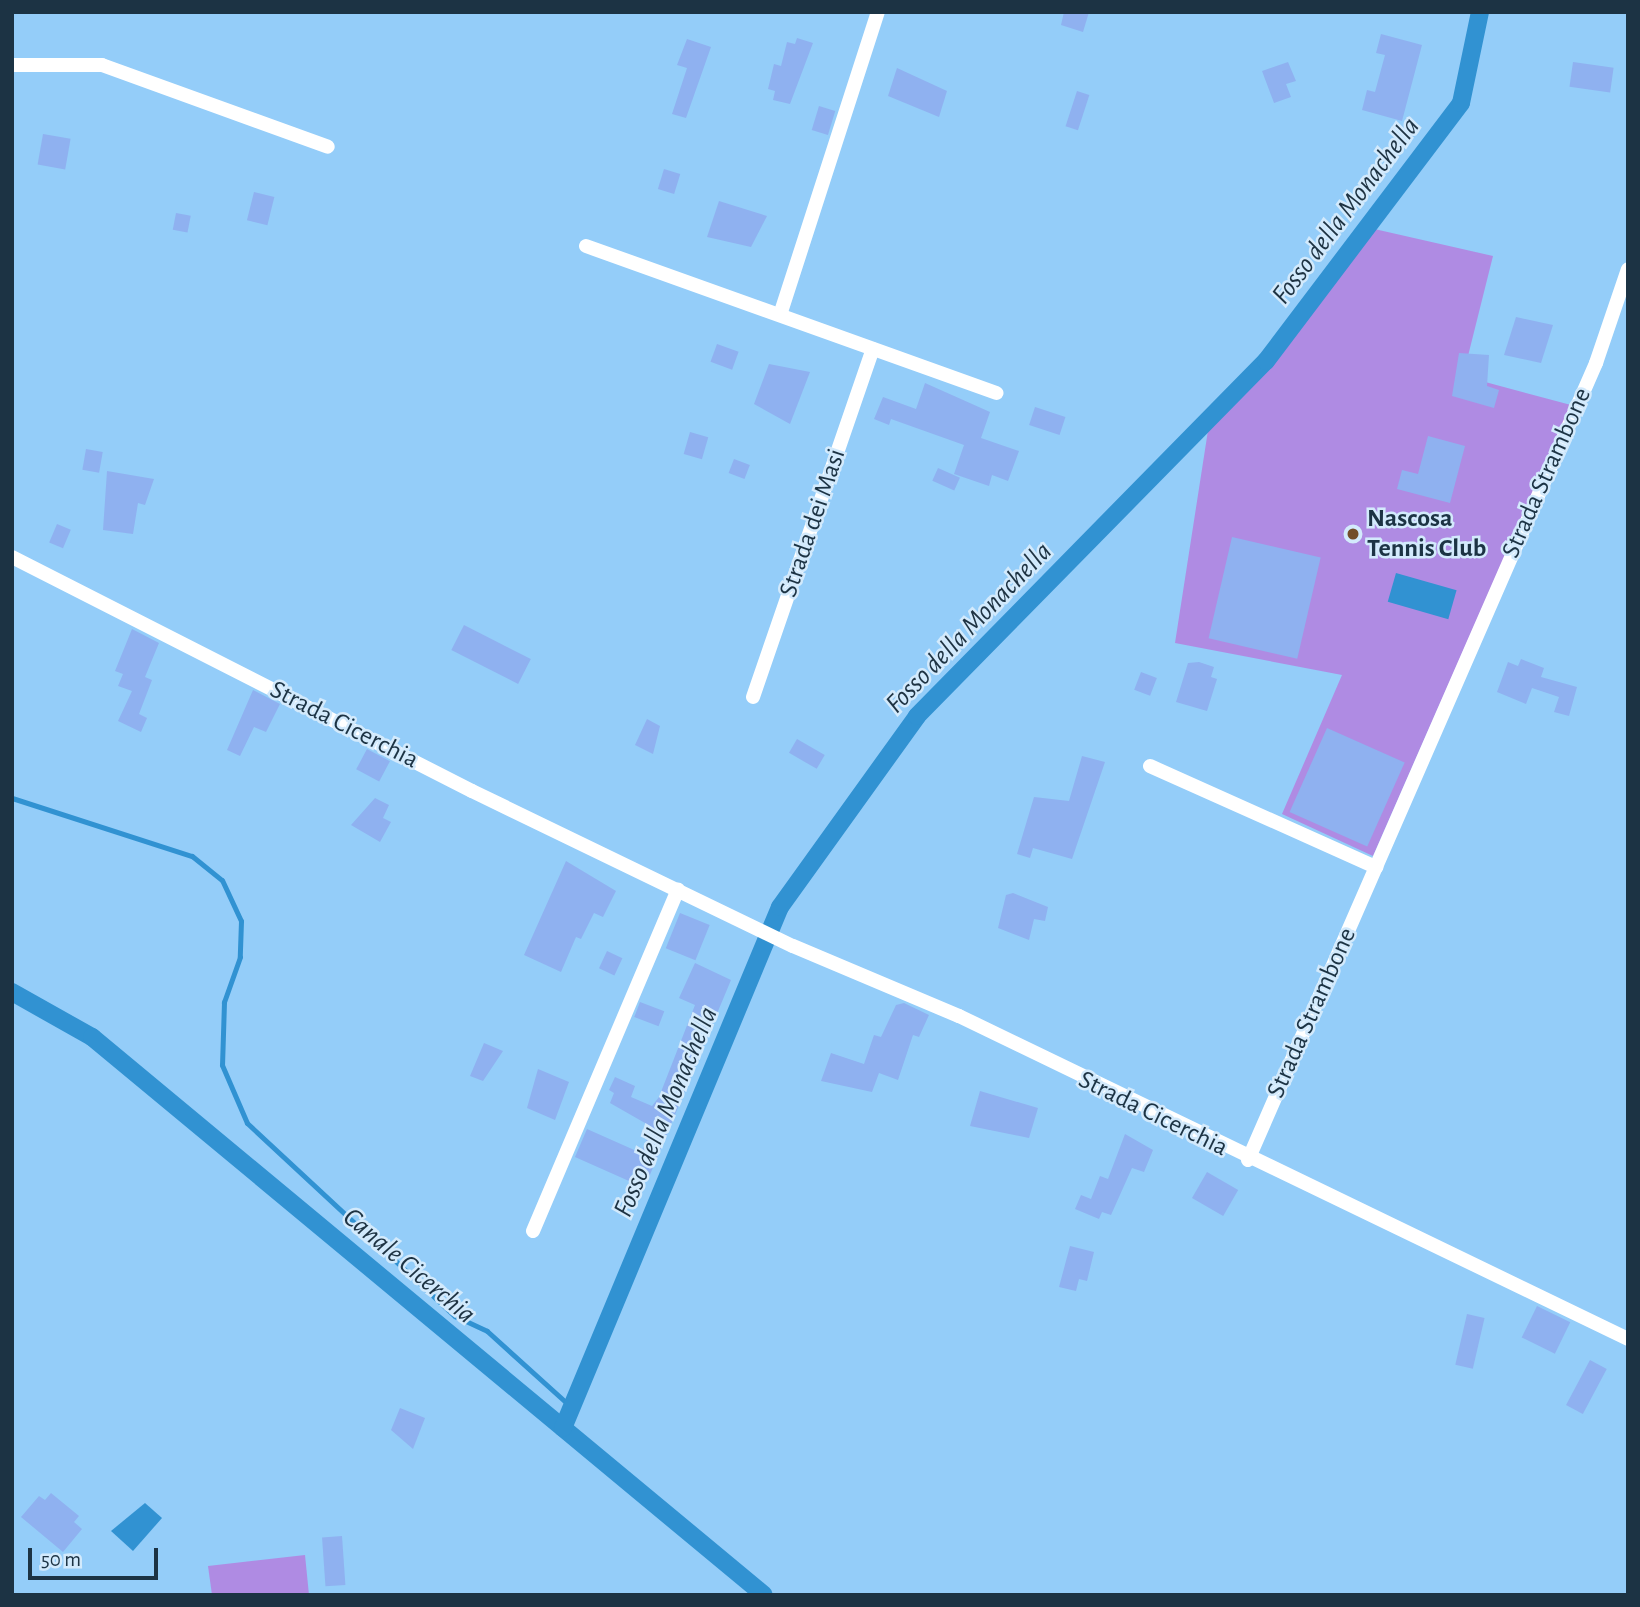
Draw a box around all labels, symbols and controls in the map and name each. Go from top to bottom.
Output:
water label: Fosso della Monachella [1265,111,1427,311]
street label: Strada Strambone [1496,383,1598,563]
street label: Strada dei Masi [773,445,853,601]
place label: Nascosa Tennis Club [1367,503,1486,564]
marker: Nascosa Tennis Club [1345,526,1361,542]
water label: Fosso della Monachella [879,535,1059,721]
street label: Strada Cicerchia [265,674,423,776]
street label: Strada Strambone [1261,923,1363,1103]
water label: Fosso della Monachella [607,1002,725,1222]
street label: Strada Cicerchia [1073,1064,1233,1164]
water label: Canale Cicerchia [336,1201,482,1331]
scale bar [32,1534,161,1578]
text: 50 m [41,1549,81,1570]

